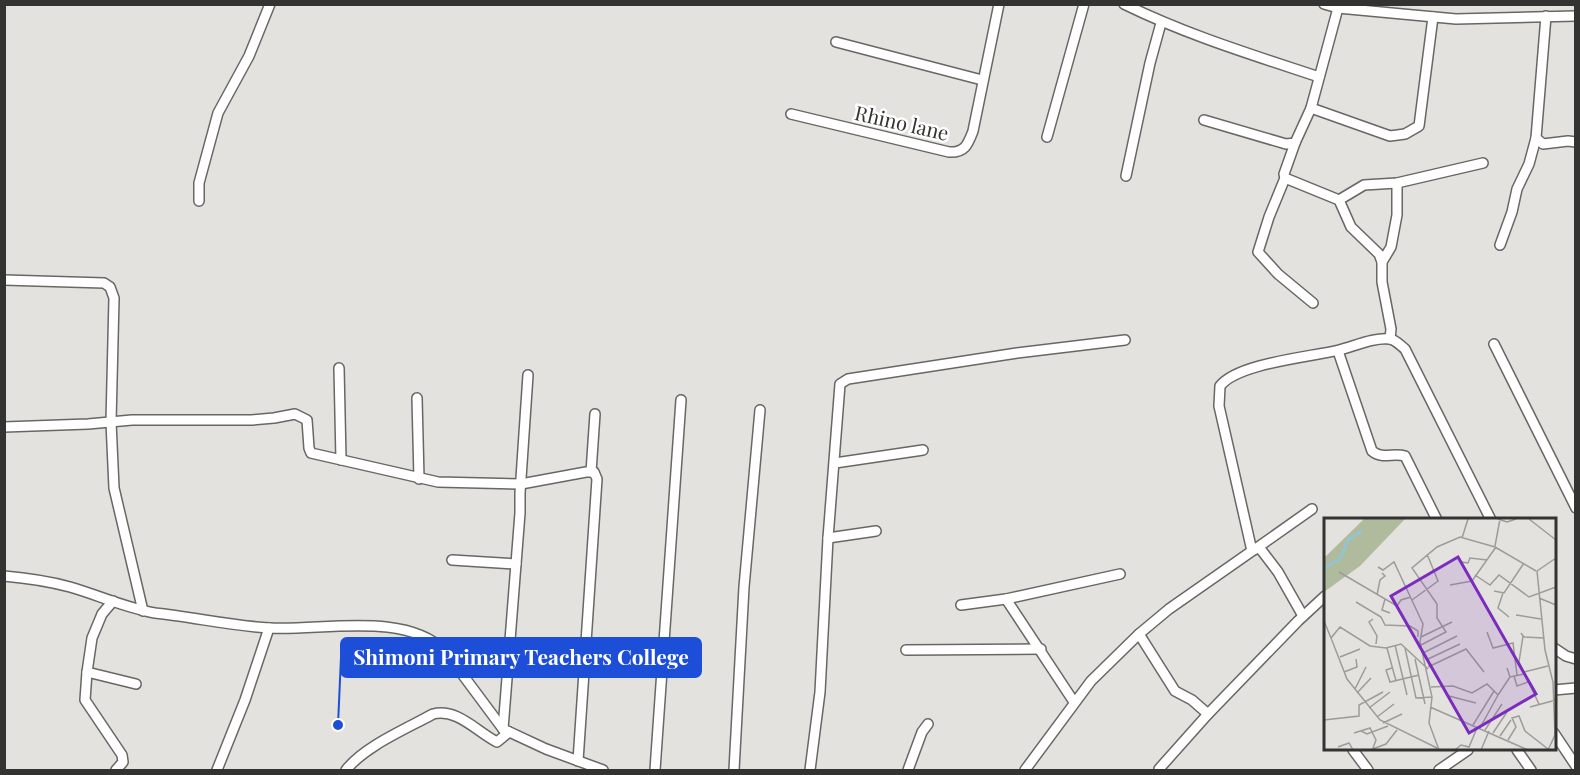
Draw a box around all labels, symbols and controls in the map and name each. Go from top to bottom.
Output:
street label: Rhino lane [852,98,952,146]
inset map [1324,518,1556,751]
callout: Shimoni Primary Teachers College [341,638,701,677]
text: Shimoni Primary Teachers College [353,642,689,670]

